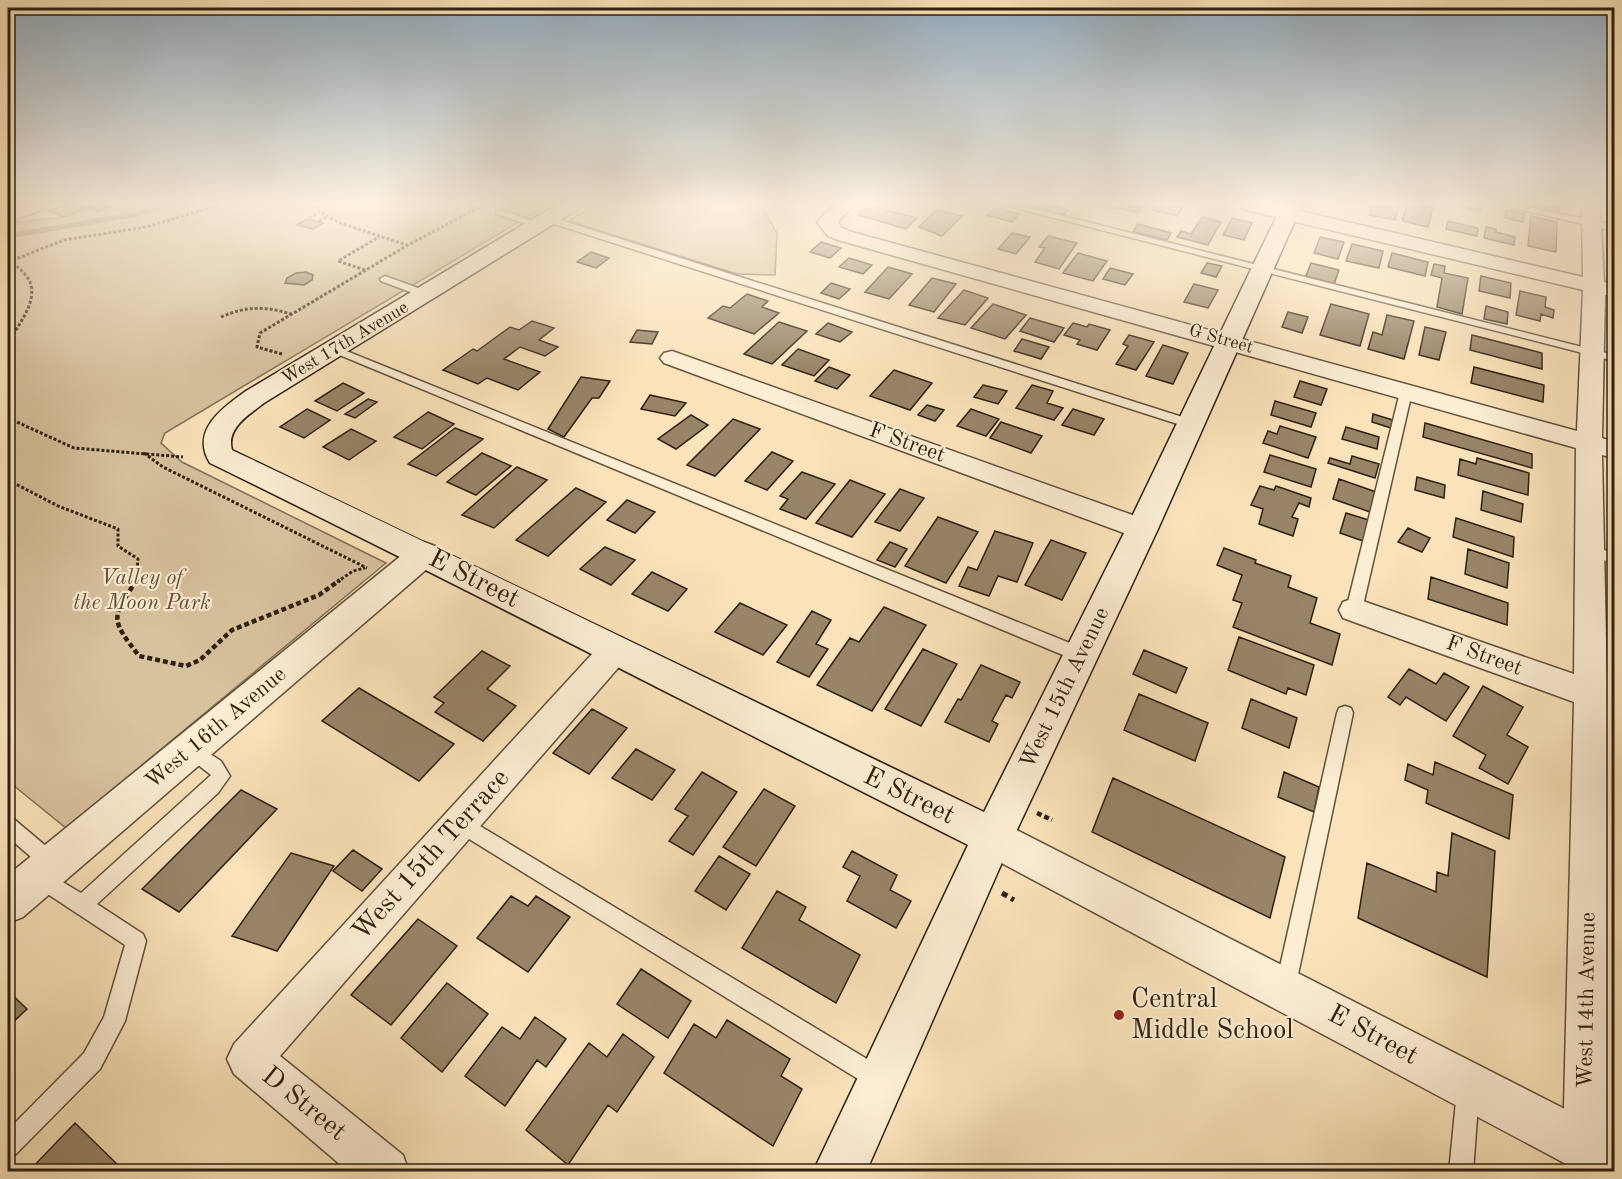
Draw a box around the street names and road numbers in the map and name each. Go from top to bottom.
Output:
street label: West 17th Avenue [279,298,411,388]
street label: G Street [1187,321,1255,357]
street label: F Street [866,419,948,467]
street label: E Street [424,545,524,613]
street label: West 15th Avenue [1017,604,1113,772]
street label: F Street [1443,632,1525,680]
street label: West 16th Avenue [141,663,291,793]
street label: E Street [859,762,959,830]
street label: West 15th Terrace [347,764,515,946]
street label: West 14th Avenue [1574,912,1600,1088]
street label: E Street [1324,1000,1422,1070]
street label: D Street [257,1062,351,1146]

